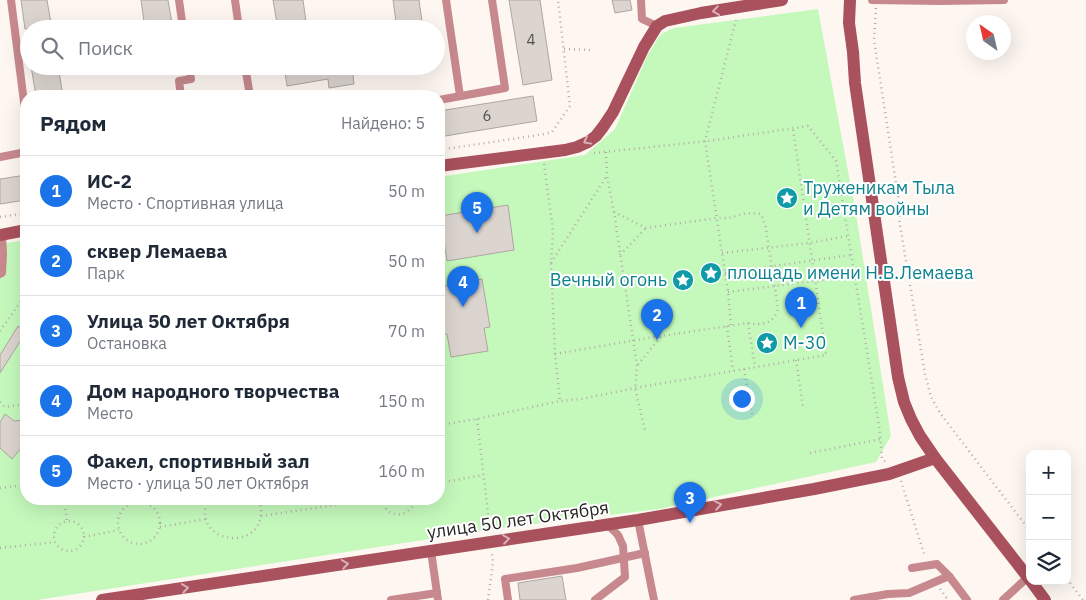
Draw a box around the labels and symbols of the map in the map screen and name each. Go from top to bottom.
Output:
one-way arrow [712,5,721,15]
north arrow [966,15,1011,60]
house number: 4 [526,30,536,49]
house number: 6 [482,106,492,125]
one-way arrow [584,135,593,145]
place label: Труженикам Тыла и Детям войны [803,176,955,220]
place icon: Труженикам Тыла и Детям войны [775,186,799,210]
pin: 5 [461,192,493,233]
place icon: площадь имени Н.В.Лемаева [699,261,723,285]
place label: площадь имени Н.В.Лемаева [727,261,974,284]
pin: 4 [447,266,479,307]
place label: Вечный огонь [550,268,667,291]
place icon: Вечный огонь [671,268,695,292]
pin: 1 [785,287,817,328]
pin: 2 [641,299,673,340]
place icon: М-30 [755,331,779,355]
place label: М-30 [783,331,826,354]
your location [729,386,755,412]
pin: 3 [674,482,706,523]
street label: улица 50 лет Октября [426,495,610,544]
one-way arrow [714,501,723,511]
one-way arrow [502,534,510,545]
one-way arrow [341,559,350,569]
one-way arrow [180,583,189,593]

